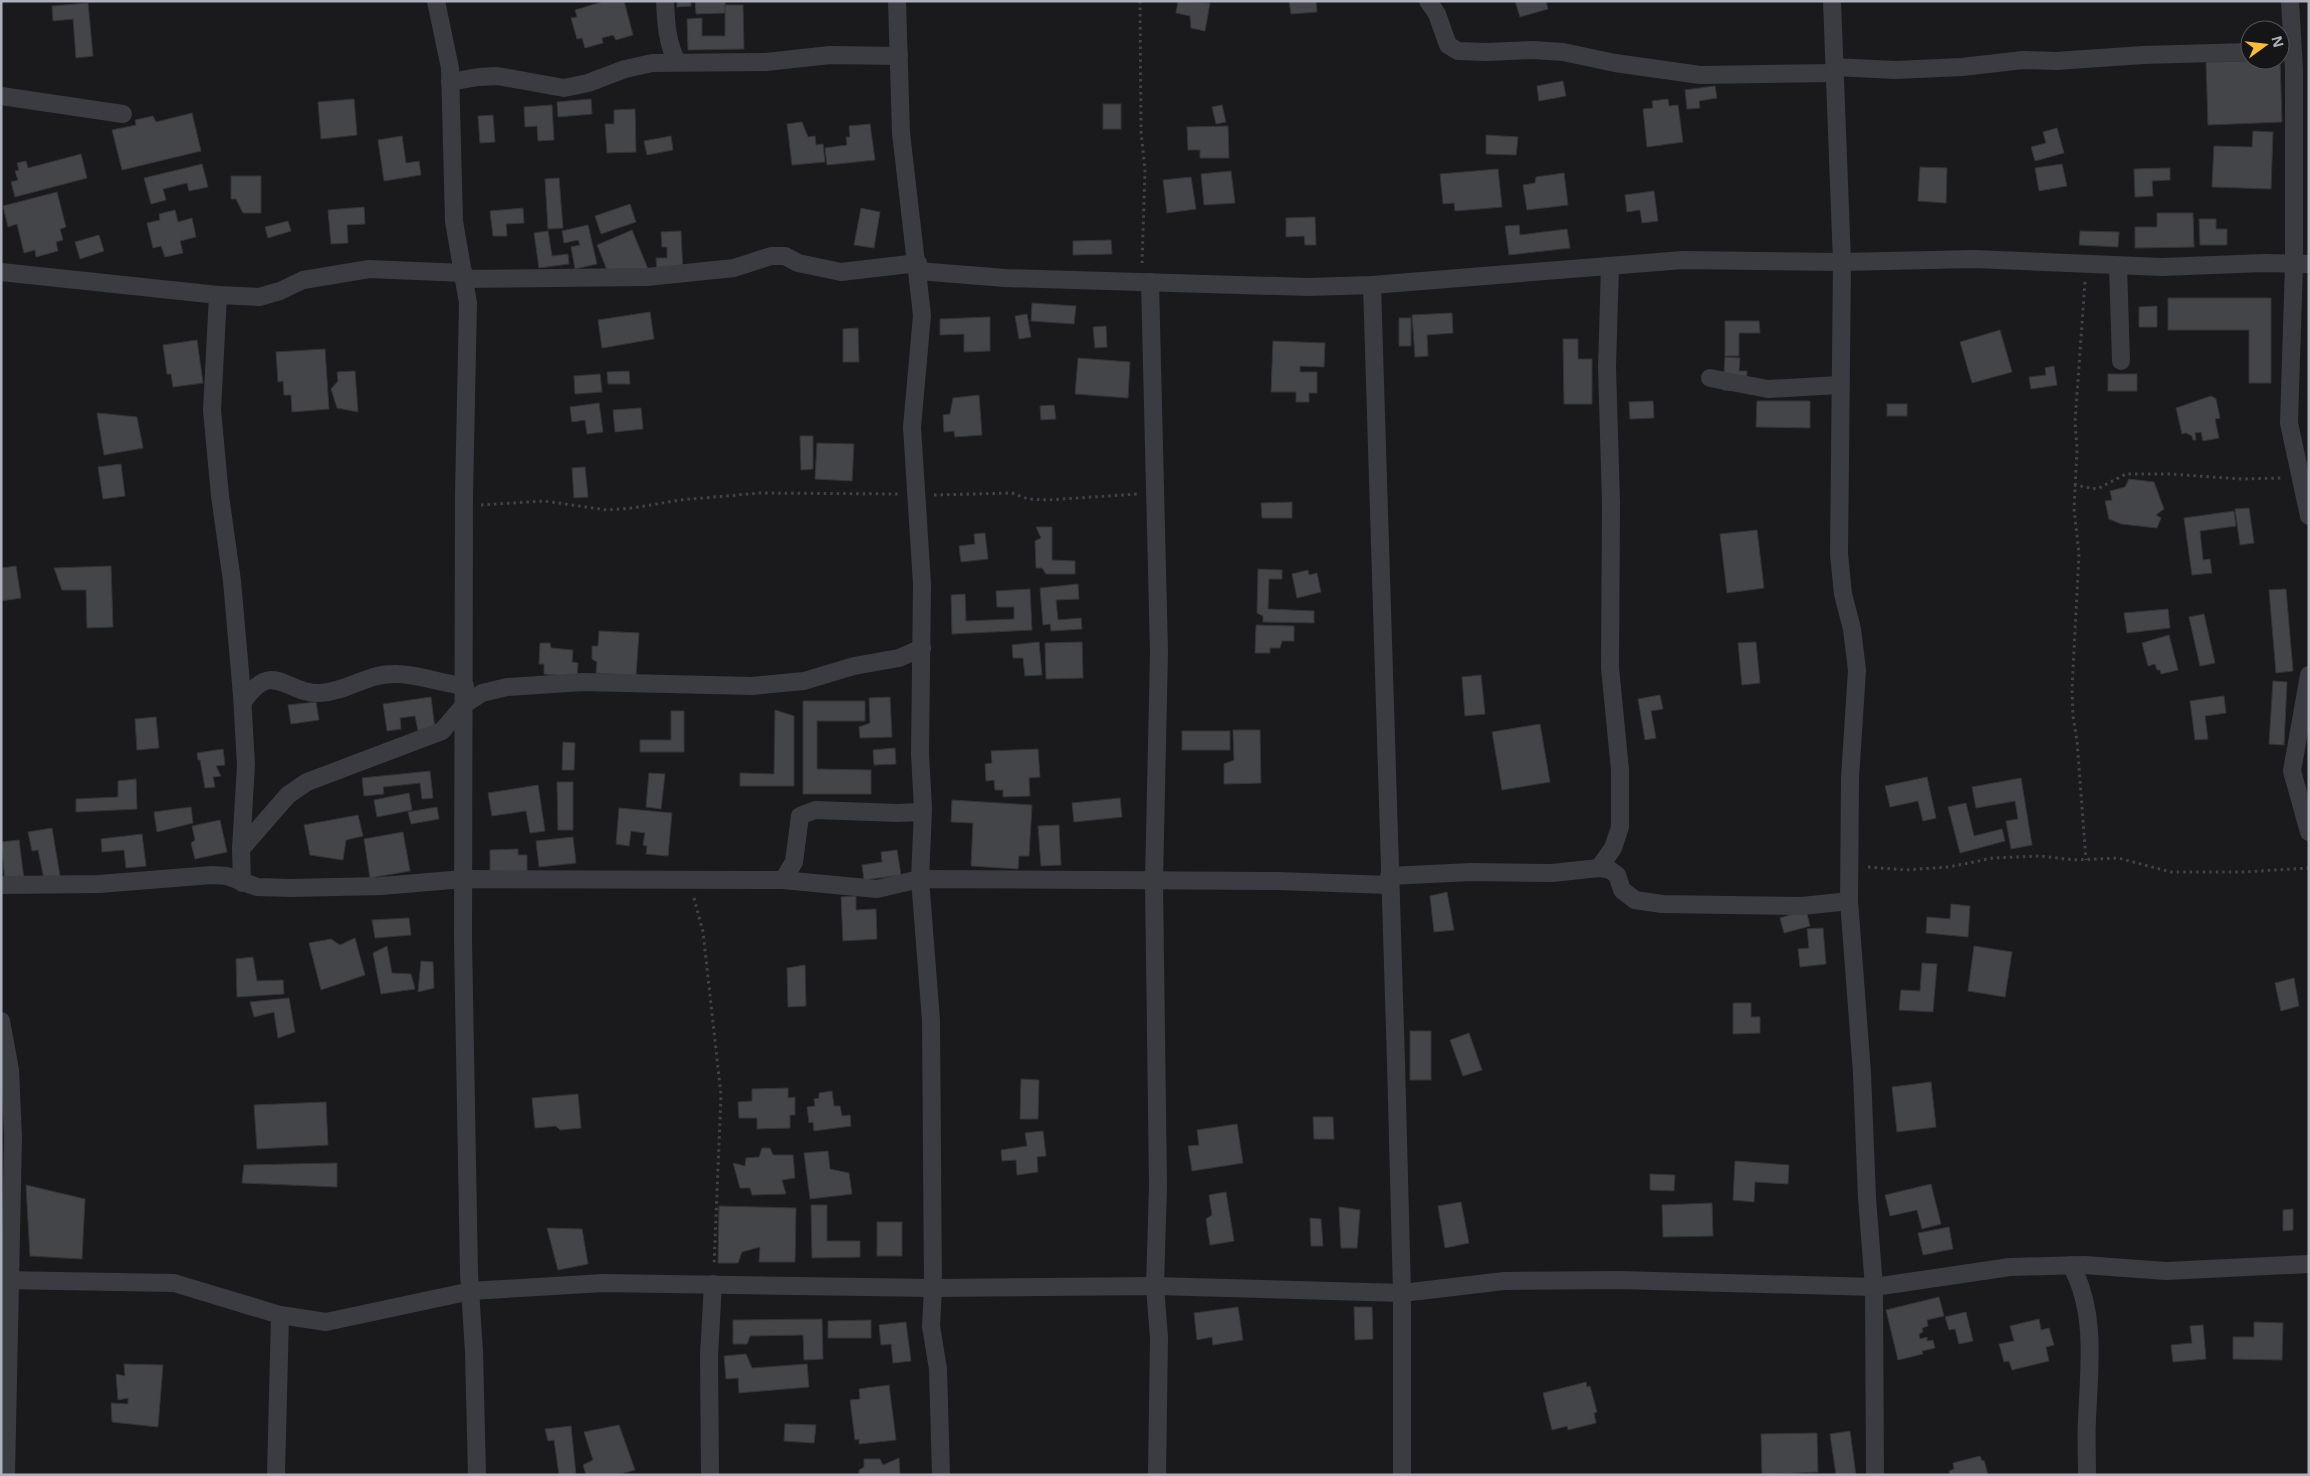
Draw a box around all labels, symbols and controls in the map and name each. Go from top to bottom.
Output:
north arrow [2240,20,2290,70]
text: N [2267,34,2289,49]

